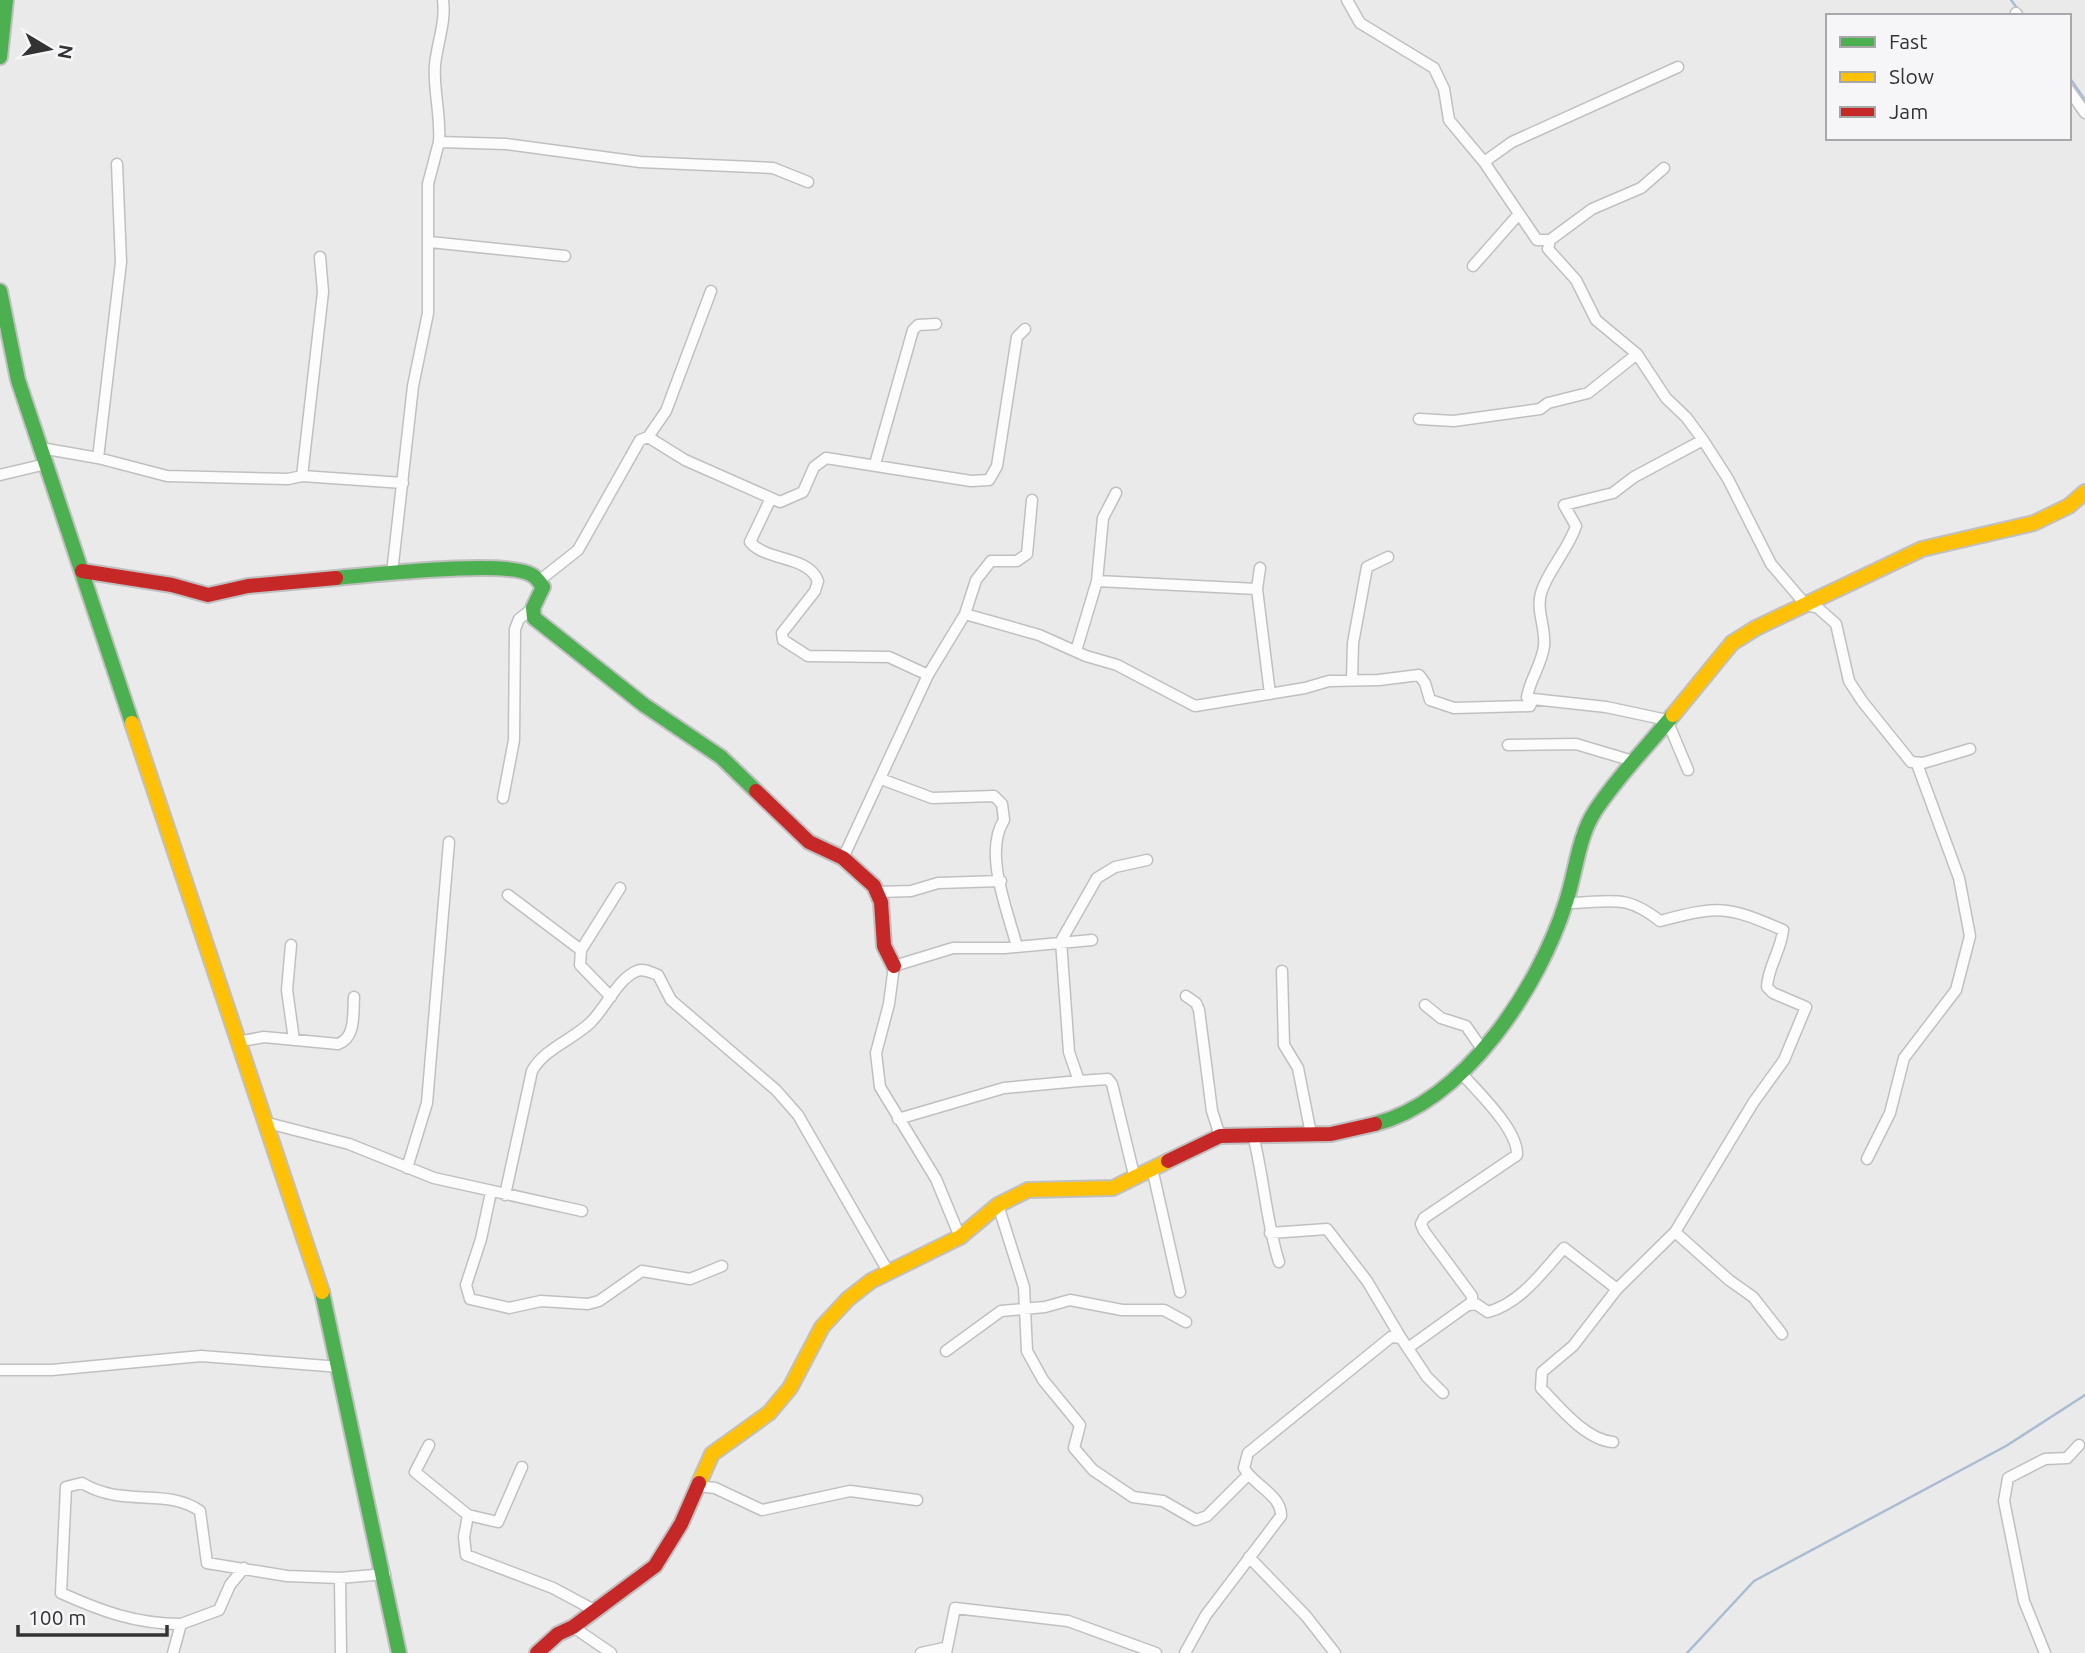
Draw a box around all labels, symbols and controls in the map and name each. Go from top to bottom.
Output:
north arrow [14,14,84,84]
legend [1826,14,2071,140]
text: Fast [1889,29,1927,53]
text: N [54,43,78,61]
text: Slow [1889,64,1934,88]
text: Jam [1889,99,1928,123]
scale bar [18,1594,166,1638]
text: 100 m [28,1605,86,1629]

